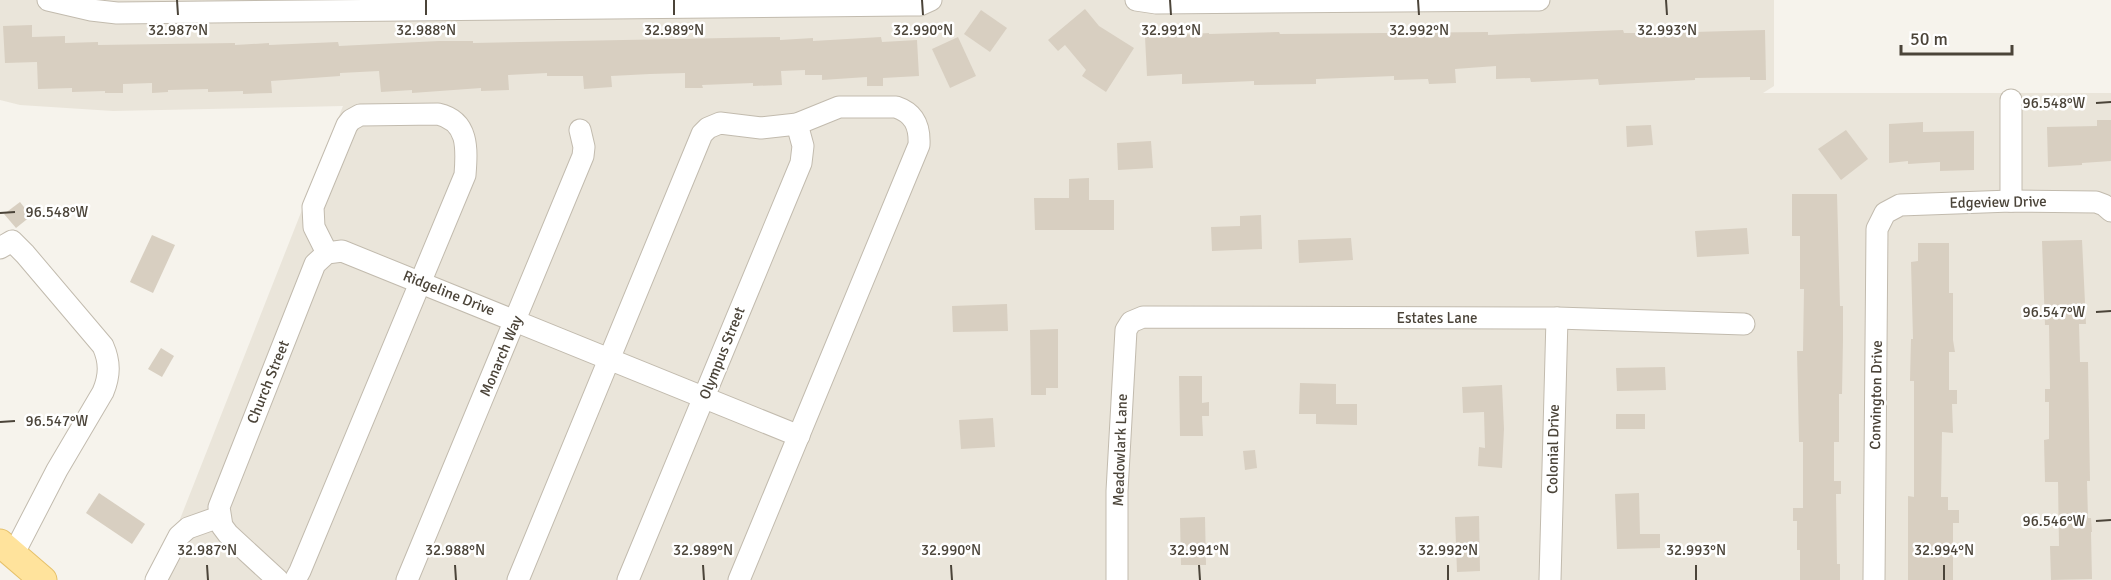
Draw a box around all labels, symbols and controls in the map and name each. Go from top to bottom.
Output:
scale bar [1901,18,2012,56]
text: 32.987°N [148,21,208,39]
text: 32.988°N [396,21,456,39]
text: 32.989°N [644,21,704,39]
text: 32.990°N [893,21,953,39]
text: 32.991°N [1141,21,1201,39]
text: 32.992°N [1389,21,1449,39]
text: 32.993°N [1637,21,1697,39]
text: 50 m [1910,28,1948,50]
text: 96.548°W [2023,94,2086,112]
street label: Edgeview Drive [1949,192,2047,212]
text: 96.548°W [26,203,89,221]
street label: Ridgeline Drive [400,266,498,320]
text: 96.547°W [2023,303,2086,321]
street label: Olympus Street [695,304,749,402]
street label: Estates Lane [1396,309,1478,327]
street label: Monarch Way [476,313,526,399]
street label: Church Street [243,338,293,426]
street label: Convington Drive [1866,340,1886,450]
street label: Meadowlark Lane [1109,393,1131,507]
street label: Colonial Drive [1543,404,1563,494]
text: 96.547°W [26,412,89,430]
text: 96.546°W [2023,512,2086,530]
text: 32.987°N [177,541,237,559]
text: 32.988°N [425,541,485,559]
text: 32.989°N [673,541,733,559]
text: 32.990°N [921,541,981,559]
text: 32.991°N [1169,541,1229,559]
text: 32.992°N [1418,541,1478,559]
text: 32.993°N [1666,541,1726,559]
text: 32.994°N [1914,541,1974,559]

